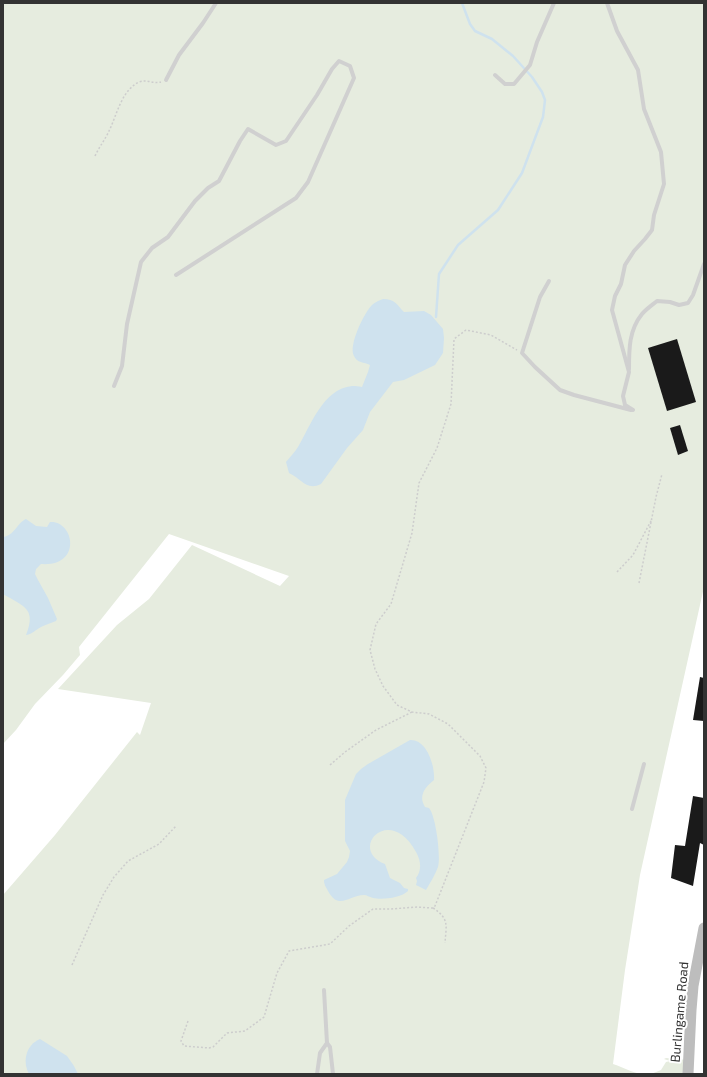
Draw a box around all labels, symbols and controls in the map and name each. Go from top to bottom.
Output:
street label: Burlingame Road [667,961,691,1063]

